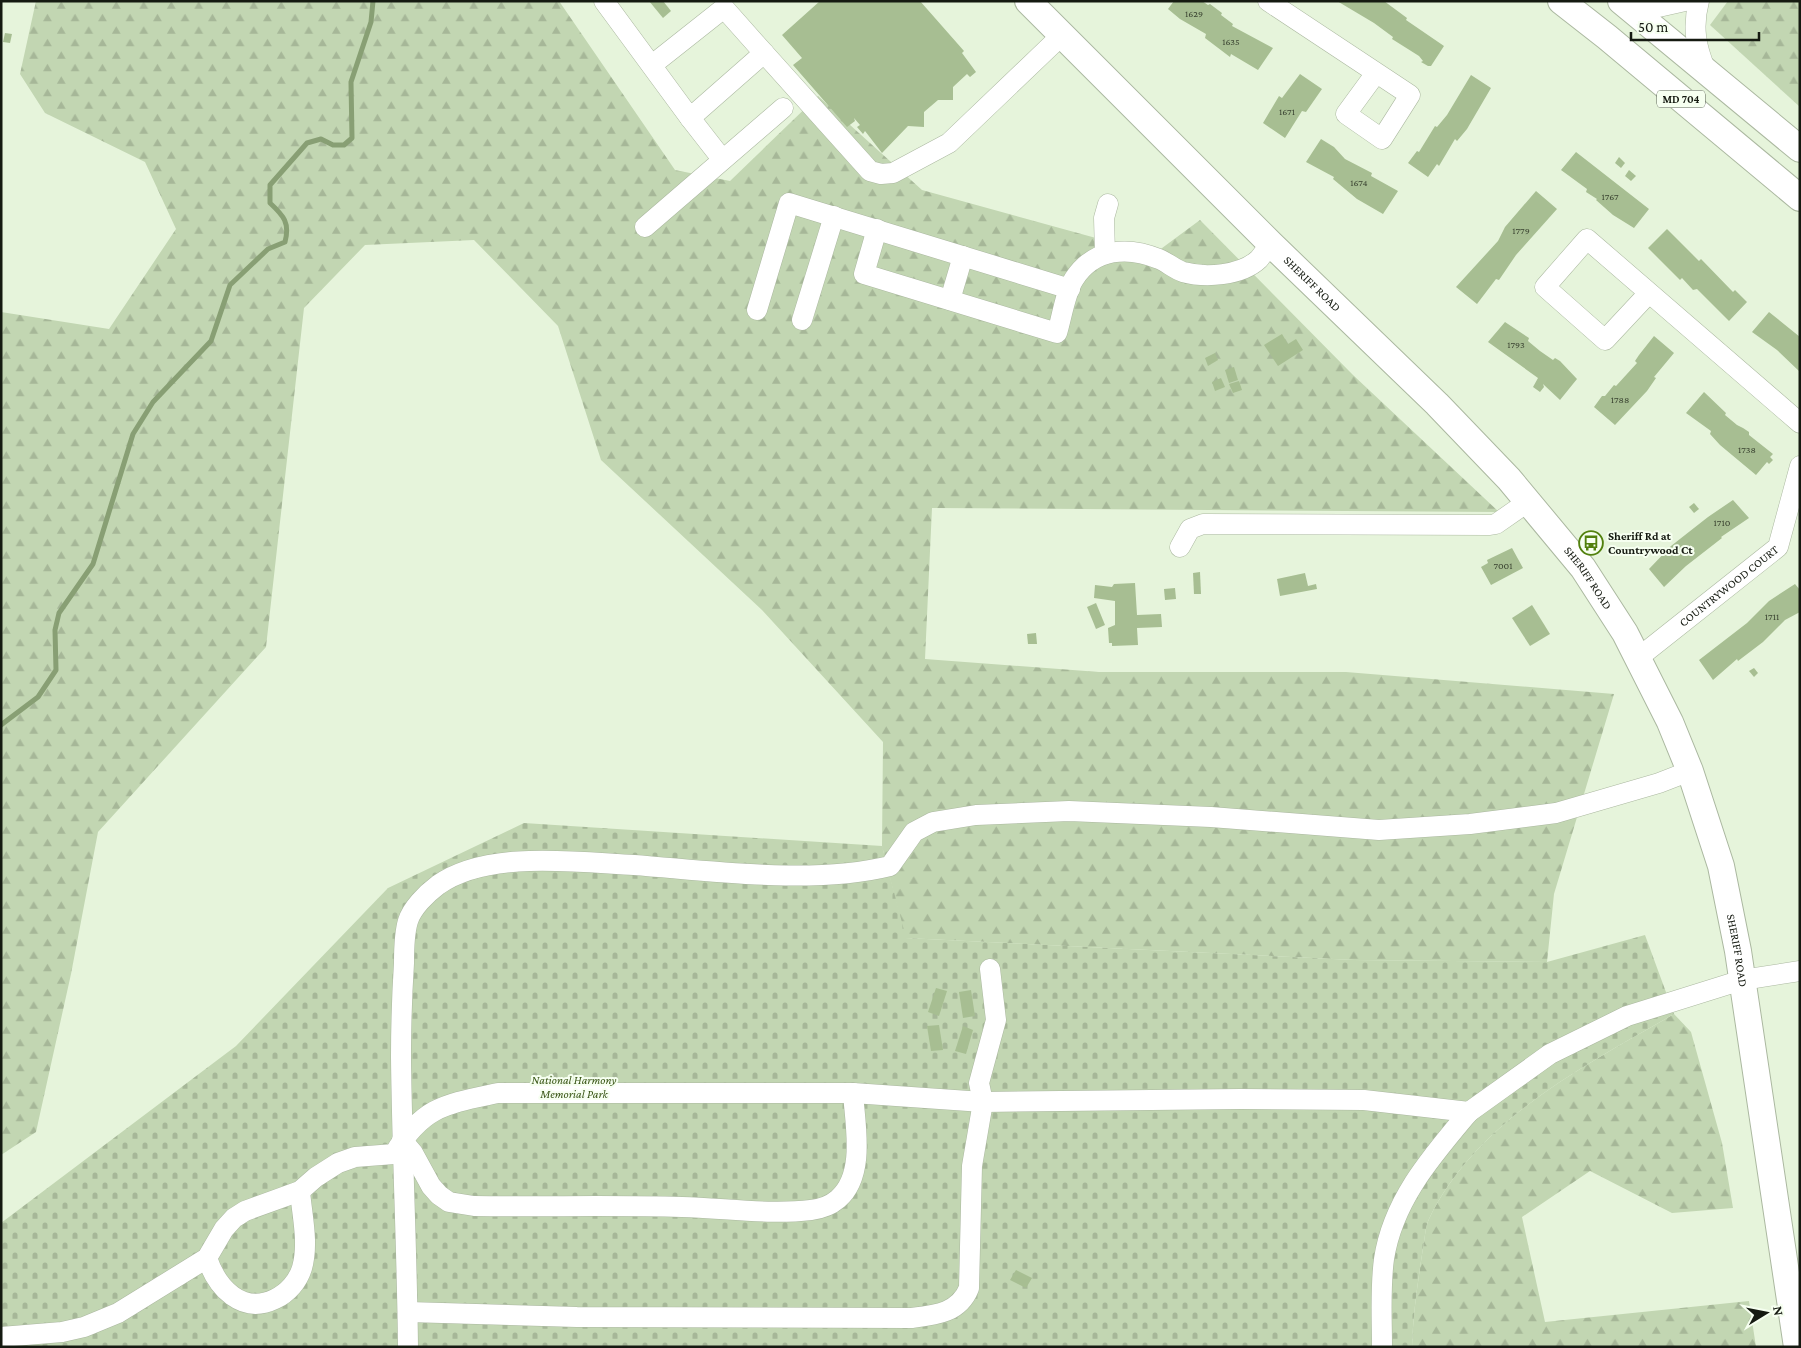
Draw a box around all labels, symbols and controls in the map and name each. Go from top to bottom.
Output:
house number: 1629 [1185,8,1203,19]
scale bar [1631,10,1758,42]
text: 50 m [1638,19,1668,35]
house number: 1635 [1222,36,1240,47]
road number: MD 704 [1657,90,1705,108]
house number: 1671 [1279,106,1295,117]
house number: 1674 [1350,177,1368,188]
house number: 1767 [1601,191,1619,202]
house number: 1779 [1512,225,1530,236]
street label: SHERIFF ROAD [1281,253,1344,314]
house number: 1793 [1507,339,1525,350]
house number: 1788 [1611,394,1629,405]
house number: 1738 [1738,444,1756,455]
house number: 1710 [1714,517,1731,528]
place label: Sheriff Rd at Countrywood Ct [1608,529,1693,557]
bus stop icon: Sheriff Rd at Countrywood Ct [1578,530,1604,556]
street label: COUNTRYWOOD COURT [1676,542,1782,630]
street label: SHERIFF ROAD [1561,544,1615,612]
house number: 7001 [1493,560,1513,571]
house number: 1711 [1765,611,1779,622]
street label: SHERIFF ROAD [1724,913,1750,988]
park label: National Harmony Memorial Park [532,1073,616,1101]
north arrow [1741,1288,1791,1338]
text: N [1770,1305,1788,1317]

